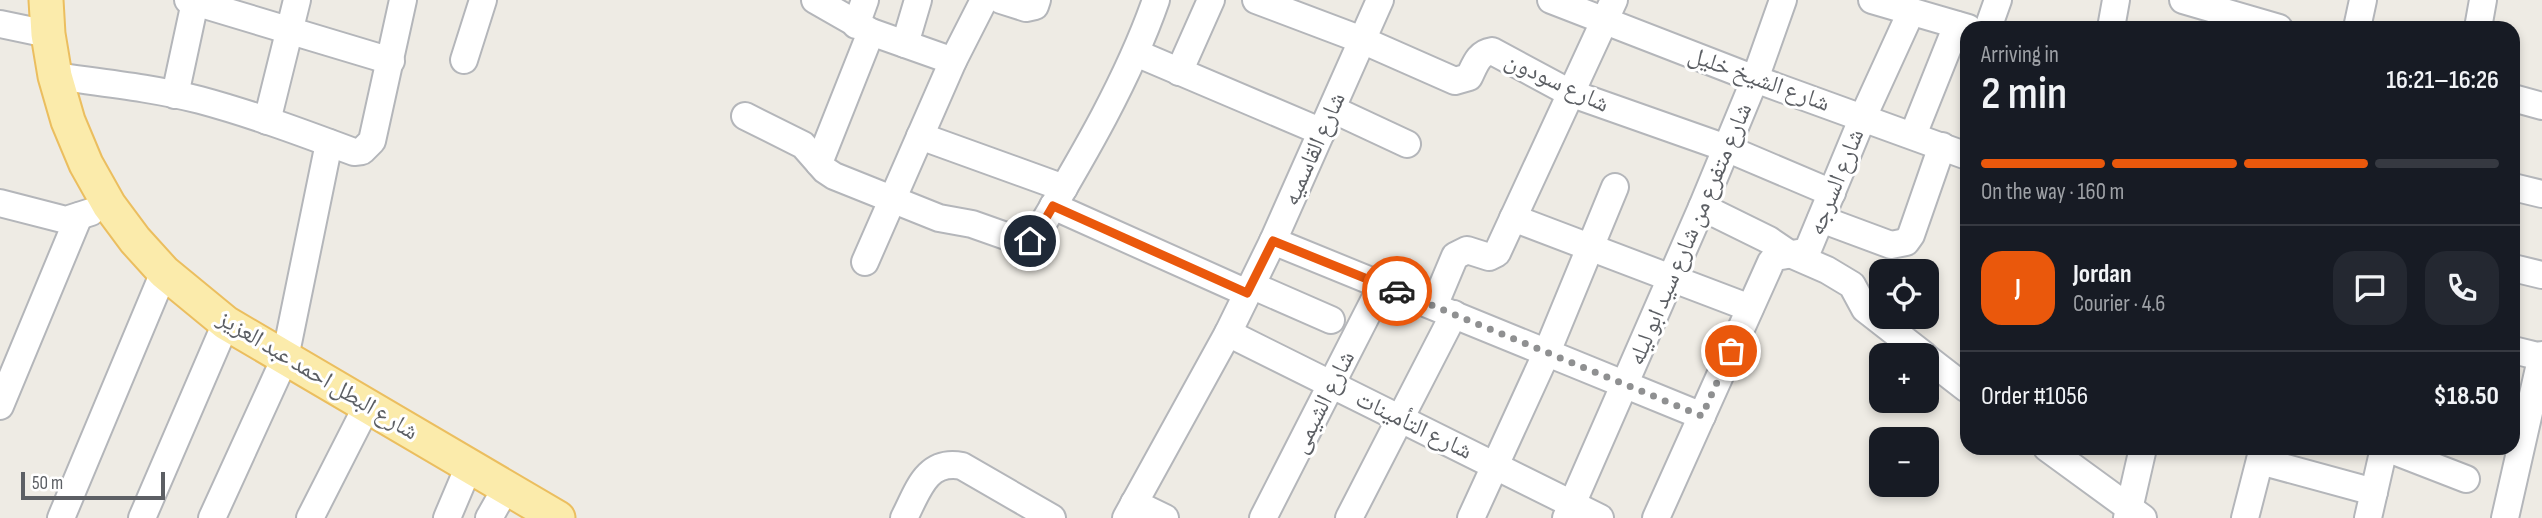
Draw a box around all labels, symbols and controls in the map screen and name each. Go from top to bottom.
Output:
street label: شارع الشيخ خليل [1684,40,1834,118]
text: Arriving in [1981,41,2059,69]
street label: شارع سودون [1500,45,1614,119]
text: 16:21–16:26 [2386,65,2499,96]
text: 2 min [1981,67,2067,122]
street label: شارع القاسميه [1276,88,1352,210]
street label: شارع متفرع من شارع سيد ابو ليله [1622,99,1758,369]
street label: شارع السرجه [1802,125,1870,239]
text: On the way · 160 m [1981,178,2124,206]
pin [1000,211,1060,271]
icon: home [1011,222,1049,260]
button: chat [2333,251,2407,325]
button: phone [2425,251,2499,325]
courier [1362,256,1432,326]
map controls [1869,259,1939,497]
button: locate [1869,259,1939,329]
text: Jordan [2073,259,2131,290]
icon: car [1378,272,1416,310]
text: J [2015,273,2021,304]
text: Courier · 4.6 [2073,290,2165,318]
street label: شارع البطل احمد عبد العزيز [211,303,424,446]
pin [1701,321,1761,381]
icon: bag [1712,332,1750,370]
button: + [1869,343,1939,413]
street label: شارع الشيمى [1285,346,1361,458]
text: Order #1056 [1981,381,2088,412]
text: $18.50 [2434,381,2499,412]
street label: شارع التأمينات [1351,384,1477,466]
button: − [1869,427,1939,497]
scale bar [21,469,164,501]
text: 50 m [32,472,63,495]

